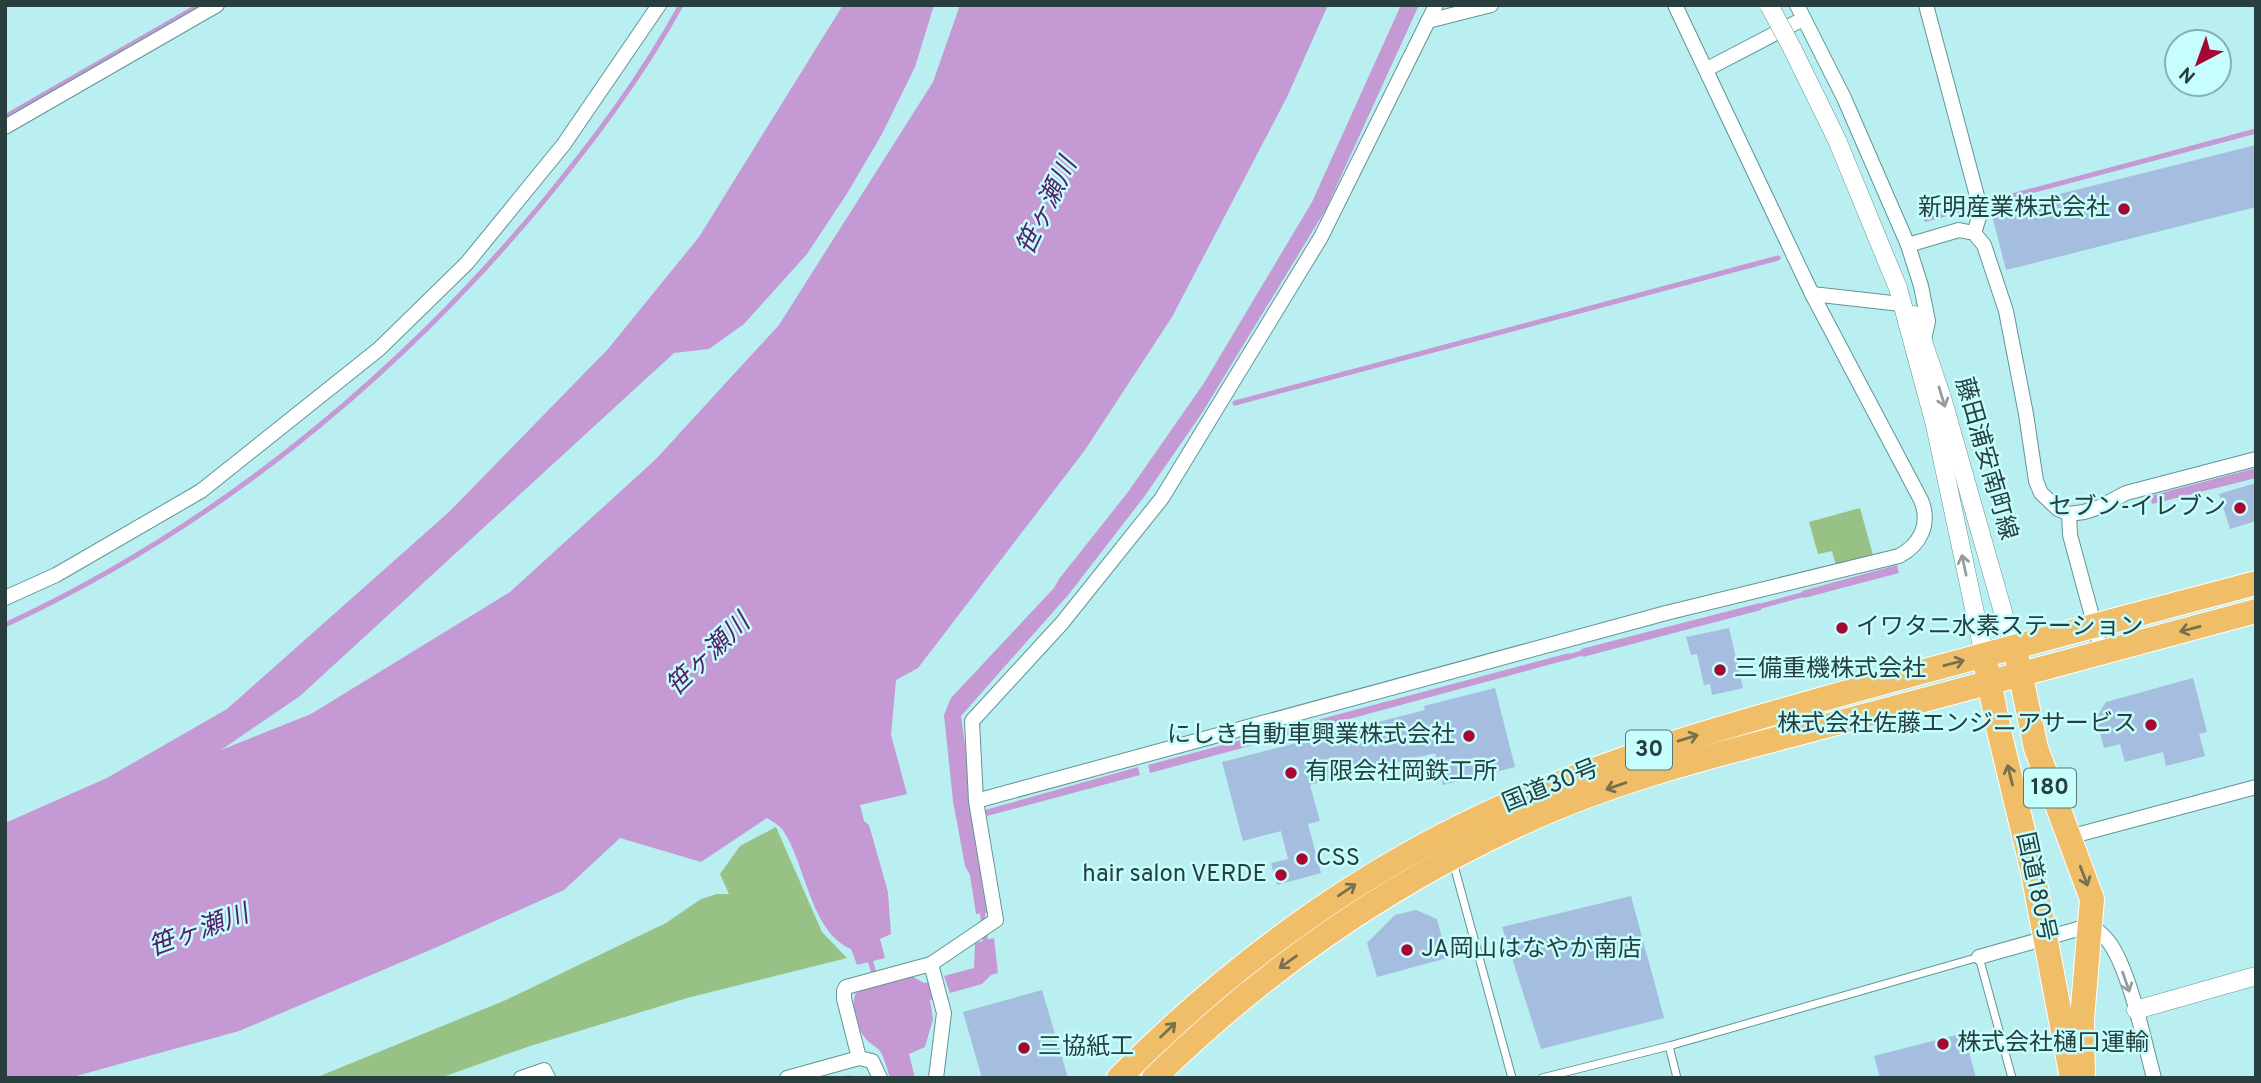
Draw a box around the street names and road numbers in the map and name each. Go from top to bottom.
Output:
street label: 藤田浦安南町線 [1947,374,2023,544]
road number: 30 [1626,730,1672,770]
street label: 国道30号 [1498,754,1604,820]
road number: 180 [2024,768,2076,808]
street label: 国道180号 [2009,830,2061,944]

